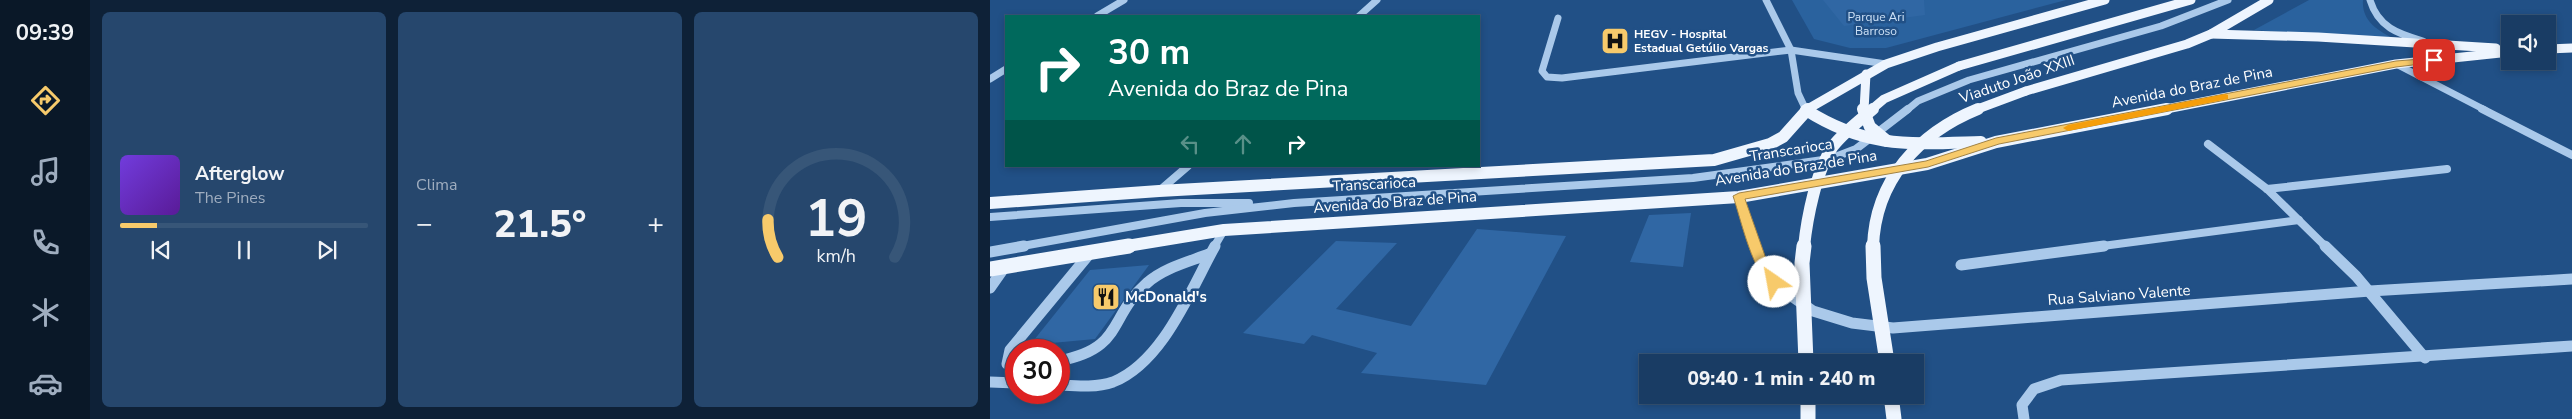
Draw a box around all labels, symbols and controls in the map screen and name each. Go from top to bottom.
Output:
park label: Parque Ari Barroso [1848,9,1904,39]
map controls [2501,15,2556,70]
button: sound [2501,15,2556,70]
text: 09:39 [16,18,74,48]
hospital icon: HEGV - Hospital Estadual Getúlio Vargas [1600,26,1630,56]
place label: HEGV - Hospital Estadual Getúlio Vargas [1634,26,1769,56]
text: 30 m [1108,29,1190,76]
icon: right [1025,35,1090,100]
pin [2413,39,2455,81]
icon: arrive [2420,46,2448,74]
street label: Viaduto João XXIII [1956,50,2077,108]
street label: Avenida do Braz de Pina [2110,62,2274,112]
text: Avenida do Braz de Pina [1108,74,1348,104]
icon: directions [28,83,63,118]
icon: left [1176,130,1204,158]
icon: ahead [1229,130,1257,158]
icon: right [1282,130,1310,158]
street label: Transcarioca [1748,134,1834,166]
street label: Avenida do Braz de Pina [1714,145,1878,191]
icon: music [28,154,63,189]
text: Afterglow [195,161,285,187]
street label: Transcarioca [1332,172,1416,196]
text: Clima [416,174,457,196]
text: 19 [805,183,867,254]
street label: Avenida do Braz de Pina [1313,186,1477,218]
text: The Pines [195,187,265,209]
text: 21.5° [494,199,586,250]
text: − [416,205,433,243]
text: + [647,205,664,243]
icon: phone [28,225,63,260]
icon: previous [147,236,175,264]
icon: pause [230,236,258,264]
icon: next [313,236,341,264]
text: km/h [816,244,856,268]
position arrow [1747,255,1799,307]
street label: Rua Salviano Valente [2047,280,2191,310]
restaurant icon: McDonald's [1091,282,1121,312]
place label: McDonald's [1125,287,1207,307]
icon: climate [28,295,63,330]
speed limit sign: 30 [1005,339,1070,404]
icon: car [28,366,63,401]
text: 09:40 · 1 min · 240 m [1688,366,1875,392]

